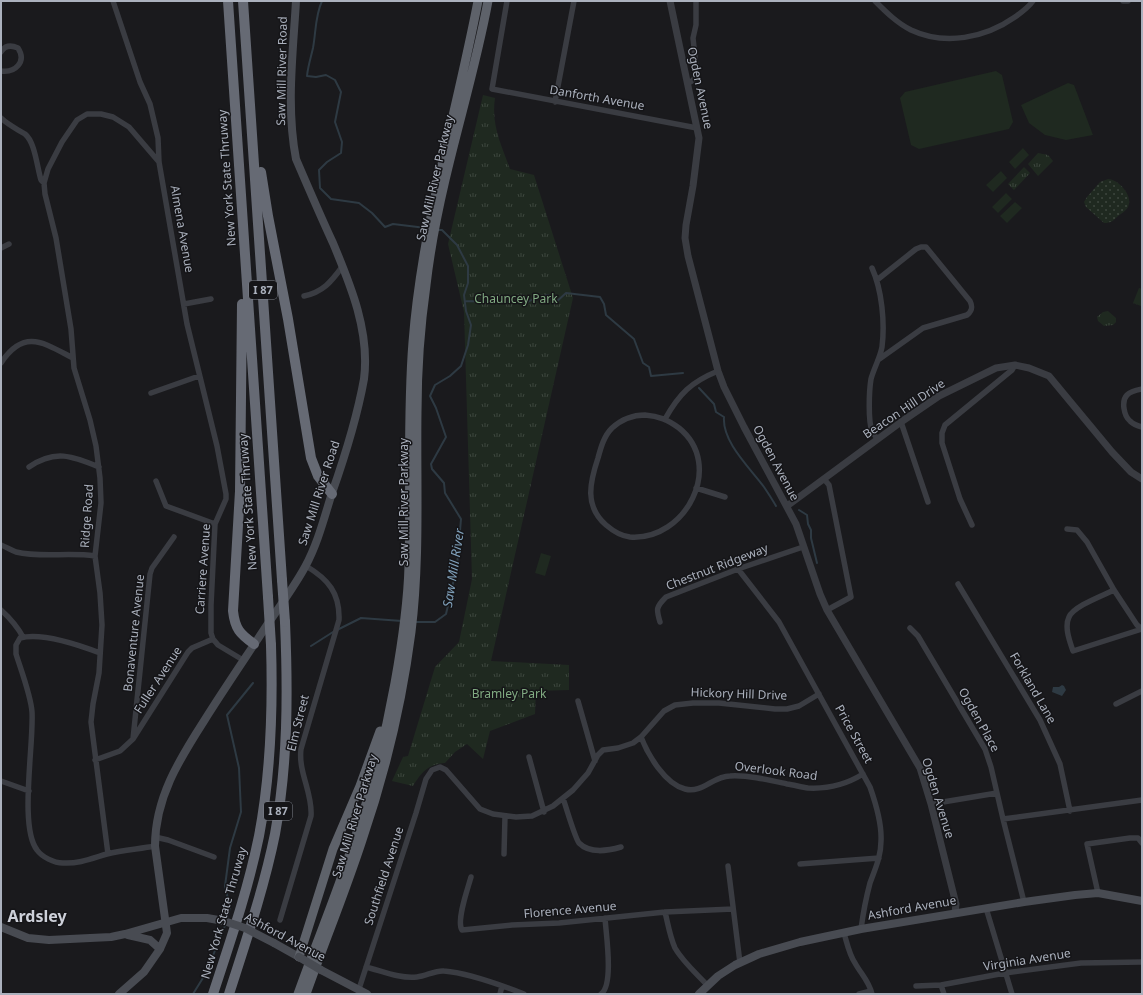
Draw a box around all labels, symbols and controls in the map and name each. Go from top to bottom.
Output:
street label: Saw Mill River Road [272,16,291,126]
street label: Ogden Avenue [683,45,718,131]
street label: Danforth Avenue [548,81,646,114]
street label: New York State Thruway [213,108,240,247]
street label: Saw Mill River Parkway [412,113,457,242]
street label: Almena Avenue [166,184,199,274]
road number: I 87 [249,281,277,299]
park label: Chauncey Park [474,290,558,307]
street label: Beacon Hill Drive [859,375,948,442]
street label: Ogden Avenue [749,422,804,504]
street label: New York State Thruway [234,432,261,571]
street label: Saw Mill River Parkway [395,437,412,566]
street label: Saw Mill River Road [294,438,344,548]
street label: Ridge Road [76,483,97,549]
street label: Carriere Avenue [191,523,214,615]
water label: Saw Mill River [438,526,468,609]
street label: Chestnut Ridgeway [663,539,771,594]
street label: Bonaventure Avenue [119,573,148,693]
street label: Fuller Avenue [130,643,186,717]
street label: Forkland Lane [1006,649,1061,727]
street label: Hickory Hill Drive [690,683,788,704]
park label: Bramley Park [472,685,547,702]
street label: Ogden Place [955,685,1004,755]
street label: Elm Street [282,692,313,753]
street label: Price Street [831,701,878,767]
street label: Saw Mill River Parkway [328,751,382,880]
street label: Ogden Avenue [918,755,959,841]
street label: Overlook Road [734,757,818,784]
road number: I 87 [264,802,292,820]
street label: Southfield Avenue [360,824,408,927]
street label: New York State Thruway [196,844,251,981]
street label: Ashford Avenue [866,891,958,924]
street label: Florence Avenue [523,897,617,922]
district label: Ardsley [7,905,67,927]
street label: Ashford Avenue [242,908,329,965]
street label: Virginia Avenue [982,944,1072,975]

